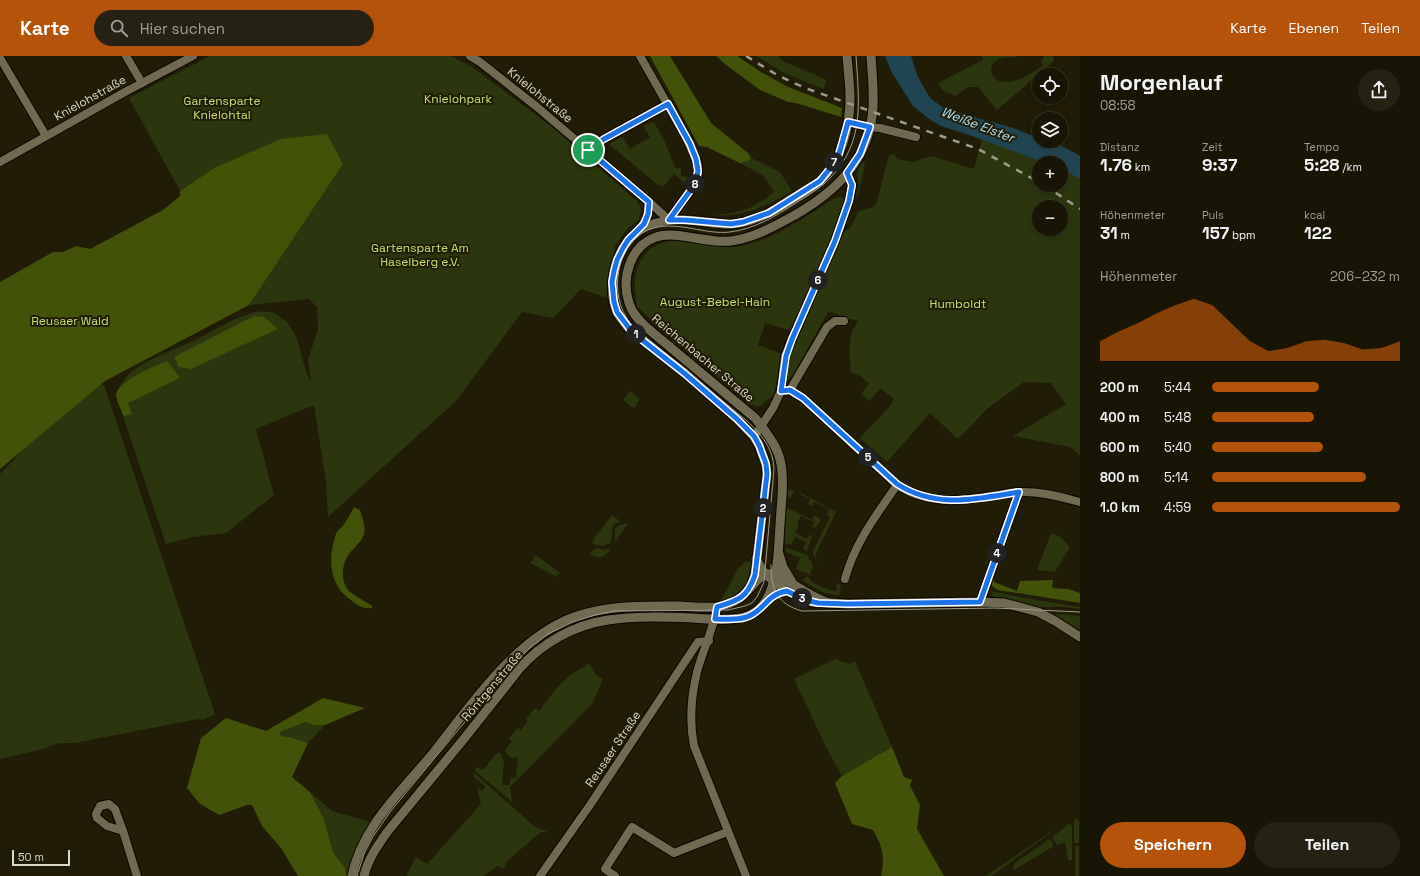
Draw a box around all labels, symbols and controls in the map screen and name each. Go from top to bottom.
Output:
search box [94,10,374,46]
text: Karte [20,16,70,41]
icon: search [108,17,130,39]
text: Hier suchen [140,19,225,38]
text: Karte [1230,19,1267,37]
text: Ebenen [1289,19,1339,37]
text: Teilen [1361,19,1400,37]
street label: Knielohstraße [504,64,576,126]
map controls [1032,68,1068,236]
button: locate [1032,68,1068,104]
text: Morgenlauf [1100,68,1223,96]
button: share [1358,69,1400,111]
street label: Knielohstraße [51,72,129,124]
park label: Knielohpark [424,91,493,107]
park label: Gartensparte Knielohtal [184,93,261,123]
text: 08:58 [1100,97,1136,114]
water label: Weiße Elster [939,103,1019,147]
button: layers [1032,112,1068,148]
pin [571,133,605,167]
icon: arrive [577,139,599,161]
text: Distanz [1100,140,1140,154]
text: Zeit [1202,140,1222,154]
text: Tempo [1304,140,1339,154]
pin: 7 [824,152,844,172]
text: 1.76 [1100,154,1132,176]
text: 9:37 [1202,154,1237,176]
text: 5:28 [1304,154,1340,176]
text: 7 [831,155,837,169]
button: + [1032,156,1068,192]
text: km [1132,160,1150,174]
text: /km [1340,160,1362,174]
pin: 8 [685,174,705,194]
text: 8 [692,177,698,191]
button: − [1032,200,1068,236]
text: Höhenmeter [1100,208,1165,222]
text: Puls [1202,208,1224,222]
text: kcal [1304,208,1325,222]
text: 31 [1100,222,1118,244]
text: 157 [1202,222,1229,244]
text: 122 [1304,222,1332,244]
text: m [1118,228,1130,242]
text: bpm [1229,228,1256,242]
park label: Gartensparte Am Haselberg e.V. [371,240,469,270]
text: Höhenmeter [1100,268,1177,285]
text: 206–232 m [1330,268,1400,285]
pin: 6 [808,270,828,290]
text: 6 [815,273,821,287]
park label: August-Bebel-Hain [660,294,770,310]
park label: Humboldt [930,296,986,312]
street label: Reichenbacher Straße [648,310,758,406]
park label: Reusaer Wald [31,313,109,329]
pin: 1 [626,324,646,344]
text: 1 [634,327,638,341]
text: 200 m [1100,379,1139,396]
text: 5:44 [1164,379,1191,396]
text: 400 m [1100,409,1140,426]
text: 5:48 [1164,409,1191,426]
text: 600 m [1100,439,1139,456]
text: 5:40 [1164,439,1192,456]
pin: 5 [858,447,878,467]
text: 5 [865,450,871,464]
text: 800 m [1100,469,1139,486]
text: 5:14 [1164,469,1189,486]
pin: 2 [753,498,773,518]
text: 1.0 km [1100,499,1140,516]
text: 4:59 [1164,499,1191,516]
text: 2 [760,501,766,515]
pin: 4 [987,543,1007,563]
text: 4 [994,546,1001,560]
pin: 3 [792,588,812,608]
text: 3 [799,591,805,605]
street label: Röntgenstraße [458,647,526,725]
street label: Reusaer Straße [582,708,644,790]
button: Speichern [1100,822,1246,868]
button: Teilen [1254,822,1400,868]
scale bar [12,848,70,867]
text: 50 m [18,850,44,864]

